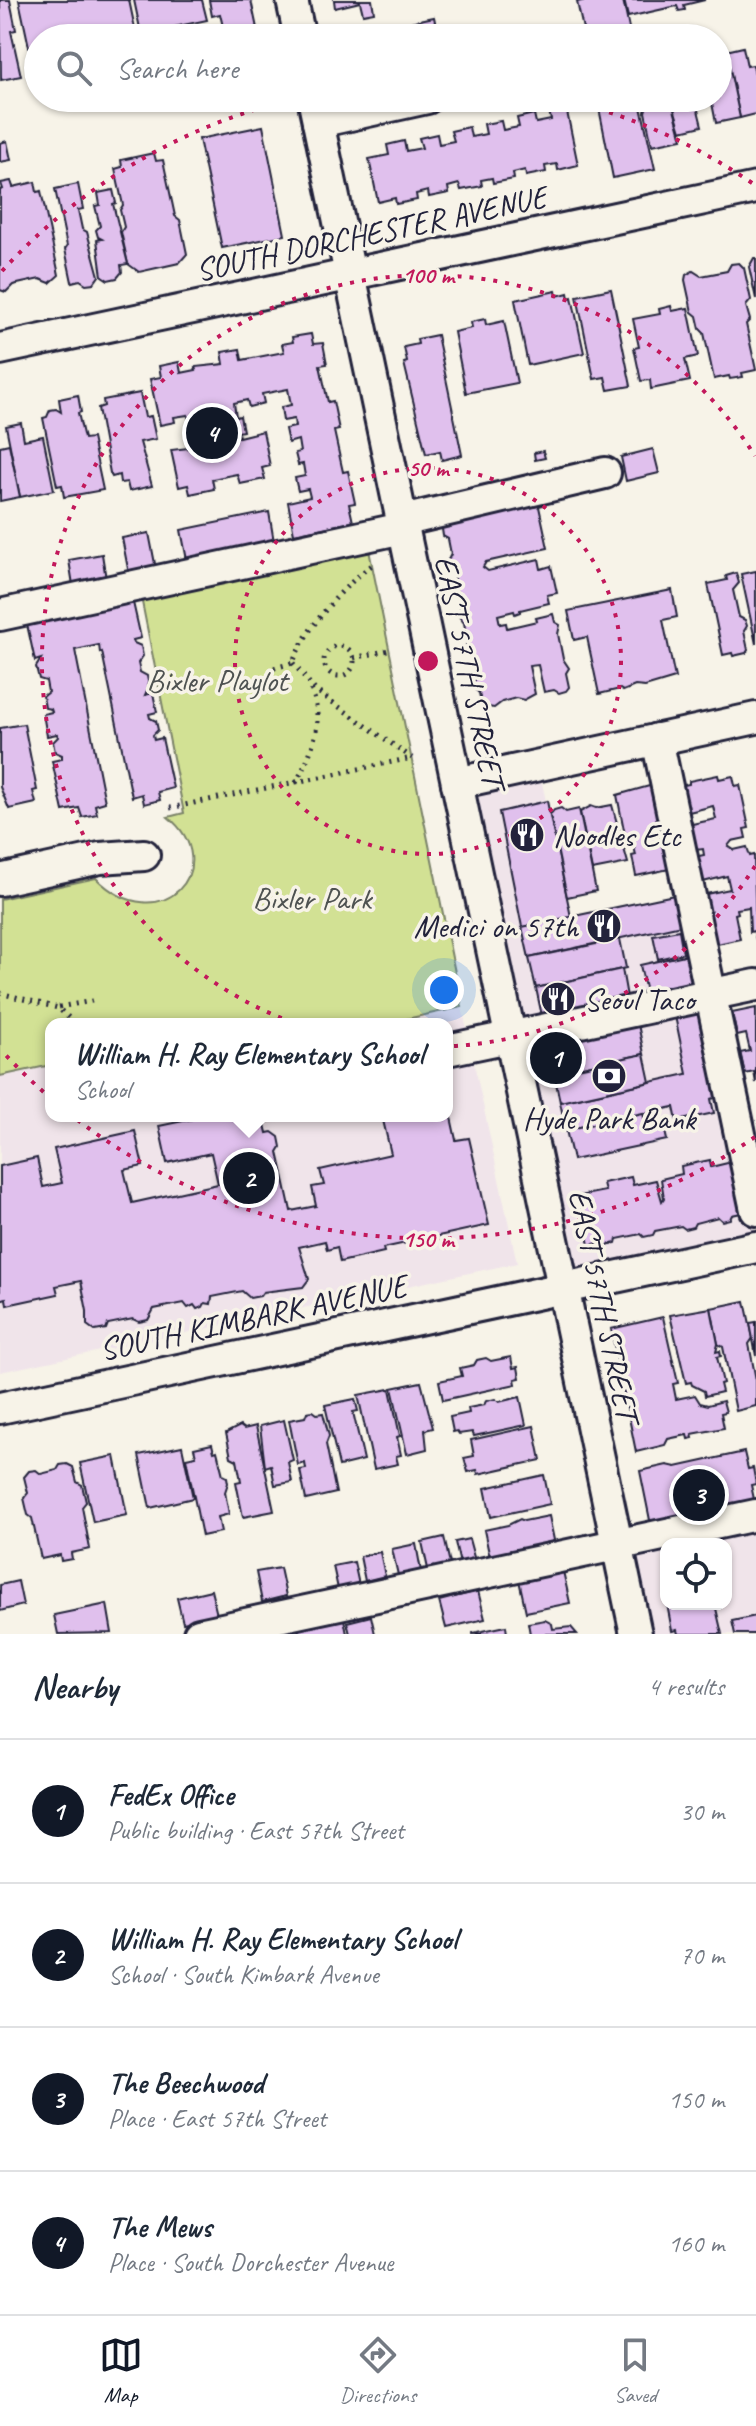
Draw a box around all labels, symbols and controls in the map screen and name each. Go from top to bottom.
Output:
search box [24,24,732,112]
icon: search [52,46,96,90]
text: Search here [116,49,238,87]
street label: SOUTH DORCHESTER AVENUE [192,175,554,291]
text: 100 m [402,260,456,290]
pin: 4 [186,403,238,463]
text: 50 m [408,453,451,483]
street label: EAST 57TH STREET [425,552,516,798]
centre of rings [414,647,442,675]
park label: Bixler Playlot [147,660,291,701]
place label: Noodles Etc [553,815,682,856]
restaurant icon: Noodles Etc [508,816,546,854]
park label: Bixler Park [253,878,374,919]
place label: Medici on 57th [414,906,579,947]
restaurant icon: Medici on 57th [585,907,623,945]
your location [424,970,464,1010]
place label: Seoul Taco [584,979,698,1020]
restaurant icon: Seoul Taco [539,980,577,1018]
popup [45,1018,453,1122]
pin: 1 [530,1028,582,1088]
text: William H. Ray Elementary School [75,1035,424,1073]
bank icon: Hyde Park Bank [590,1057,628,1095]
text: School [75,1073,130,1106]
place label: Hyde Park Bank [523,1098,698,1139]
pin: 2 [223,1148,275,1208]
street label: EAST 57TH STREET [559,1186,650,1432]
text: 150 m [402,1224,456,1254]
street label: SOUTH KIMBARK AVENUE [96,1264,415,1370]
pin: 3 [673,1465,725,1525]
map controls [660,1538,732,1610]
button: locate [660,1538,732,1610]
text: Nearby [32,1665,118,1708]
text: 4 results [648,1670,724,1703]
text: FedEx Office [108,1776,233,1814]
text: 1 [52,1795,64,1828]
text: 30 m [680,1795,724,1828]
text: Public building · East 57th Street [108,1814,404,1847]
text: William H. Ray Elementary School [108,1920,457,1958]
text: 2 [52,1939,64,1972]
text: 70 m [680,1939,724,1972]
text: School · South Kimbark Avenue [108,1958,379,1991]
text: The Beechwood [108,2064,263,2102]
text: 3 [52,2083,64,2116]
text: 150 m [668,2083,724,2116]
text: Place · East 57th Street [108,2102,326,2135]
text: The Mews [108,2208,212,2246]
text: 4 [52,2227,64,2260]
text: 160 m [668,2227,724,2260]
text: Place · South Dorchester Avenue [108,2246,393,2279]
tab: Map [99,2333,143,2409]
tab: Directions [340,2333,416,2409]
tab: Saved [613,2333,657,2409]

